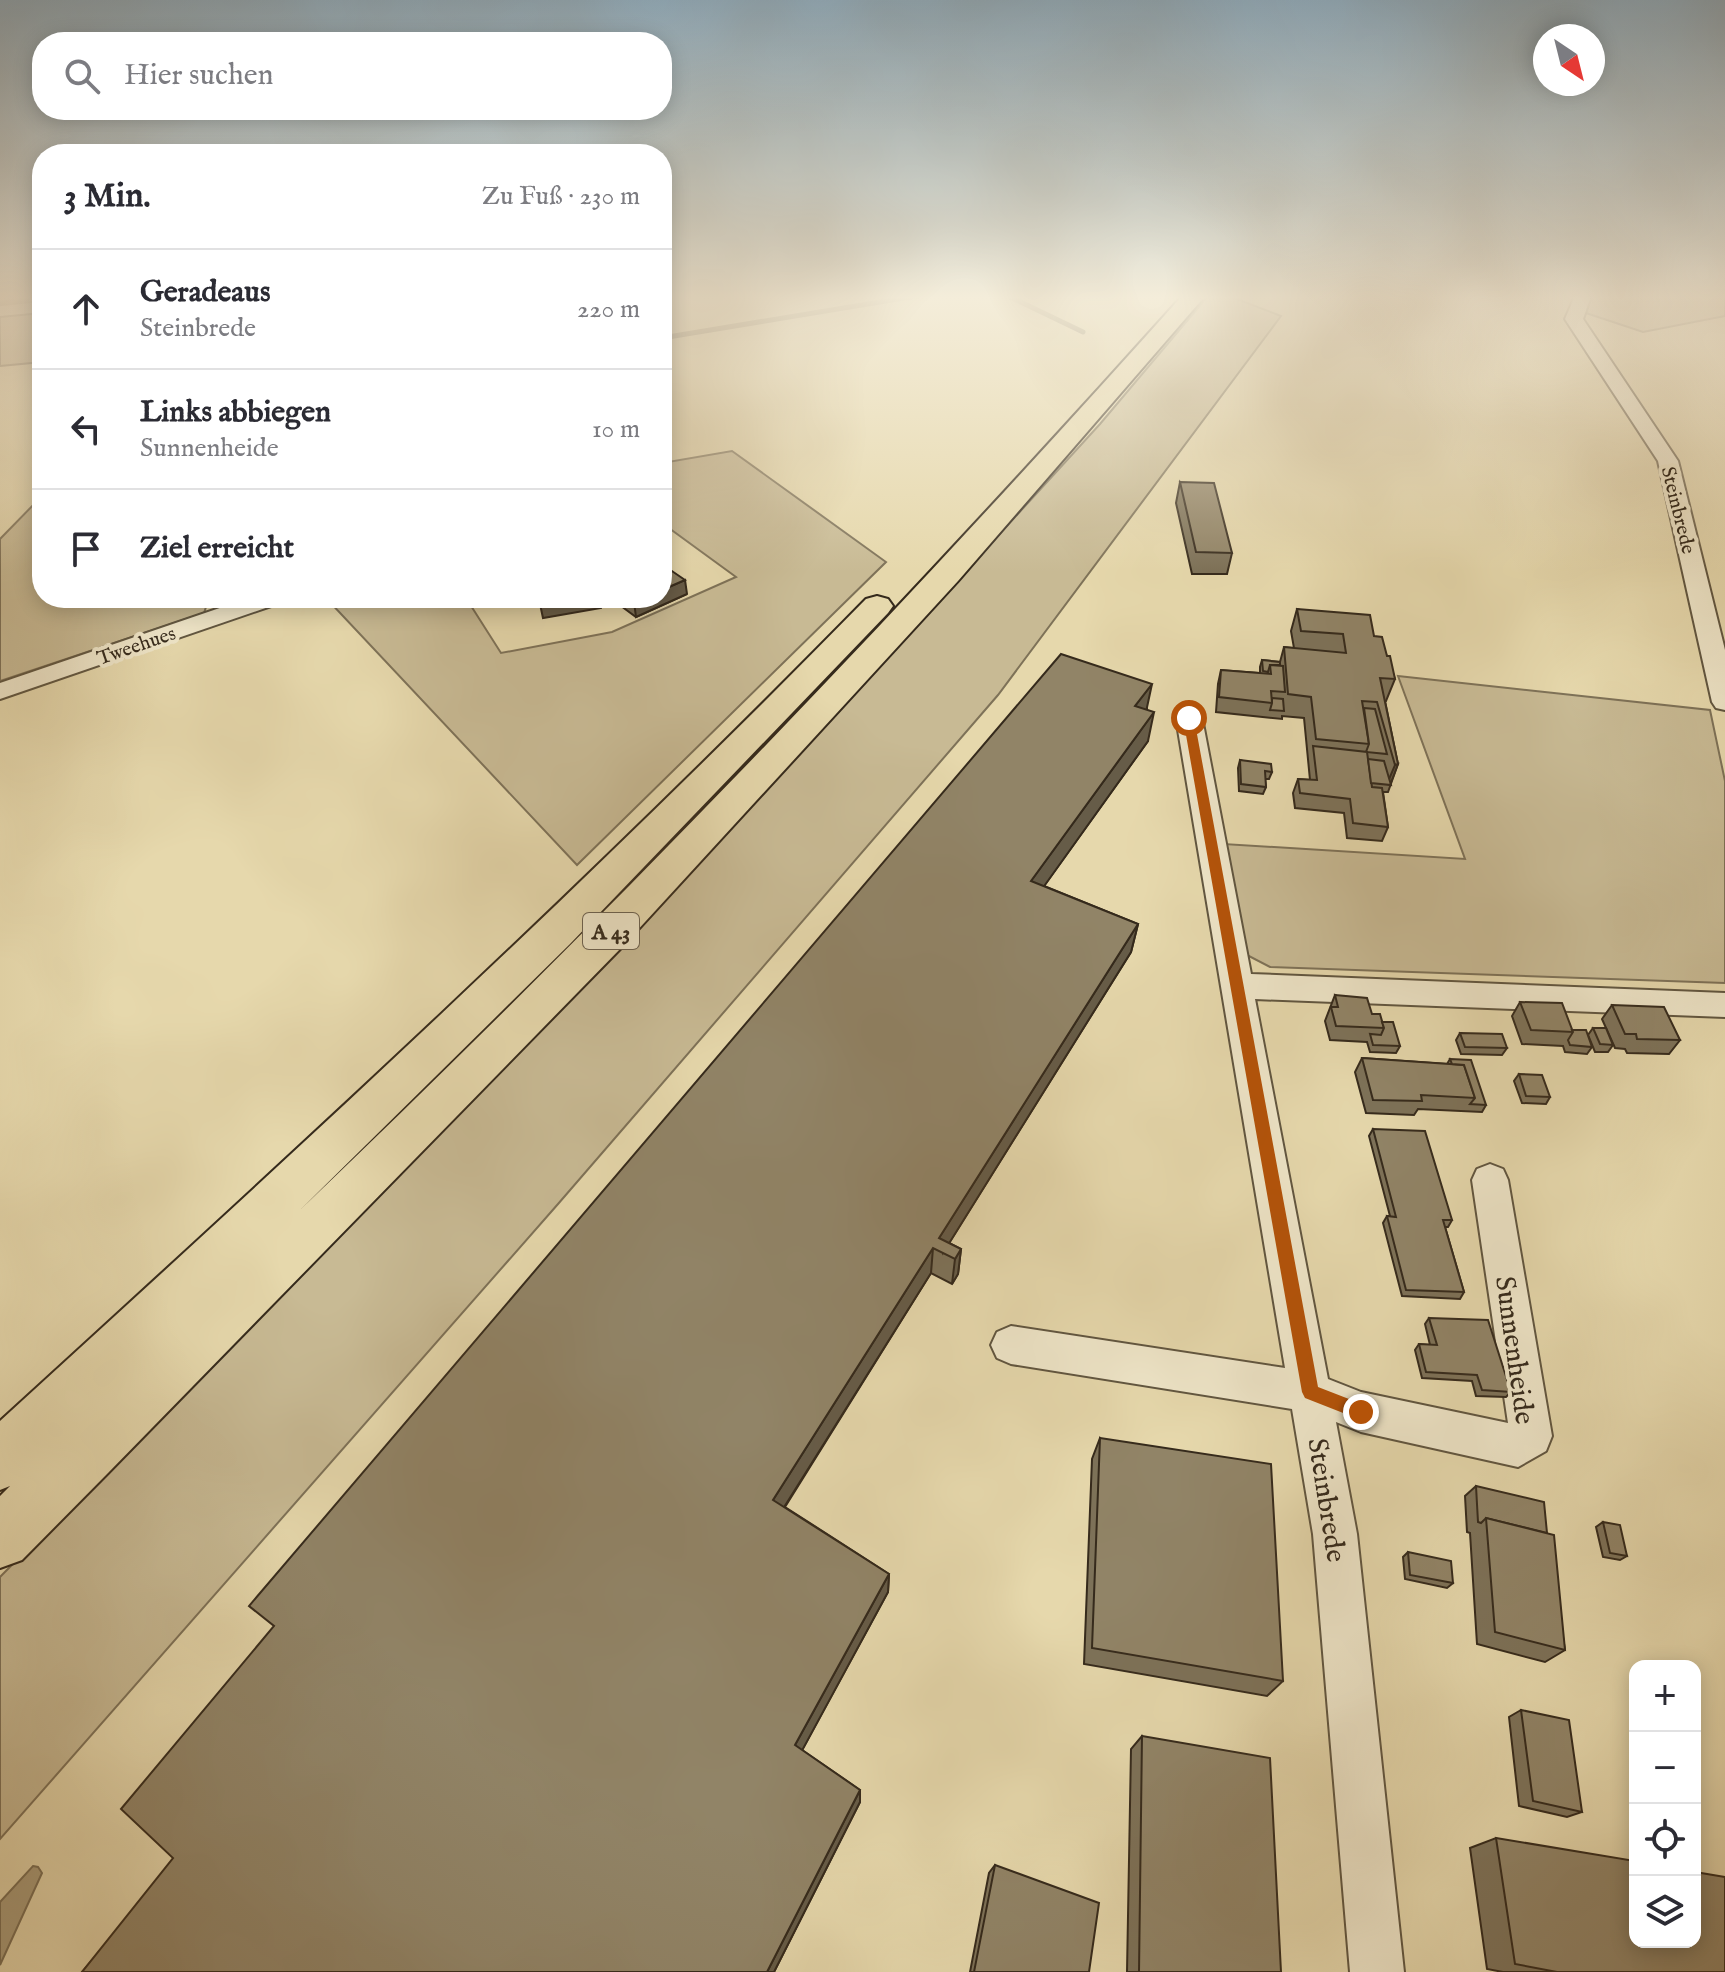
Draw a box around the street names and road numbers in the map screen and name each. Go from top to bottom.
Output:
street label: Steinbrede [1655,464,1700,557]
street label: Tweehues [94,621,179,671]
road number: A 43 [583,913,639,949]
street label: Sunnenheide [1486,1274,1541,1427]
street label: Steinbrede [1298,1436,1353,1565]

